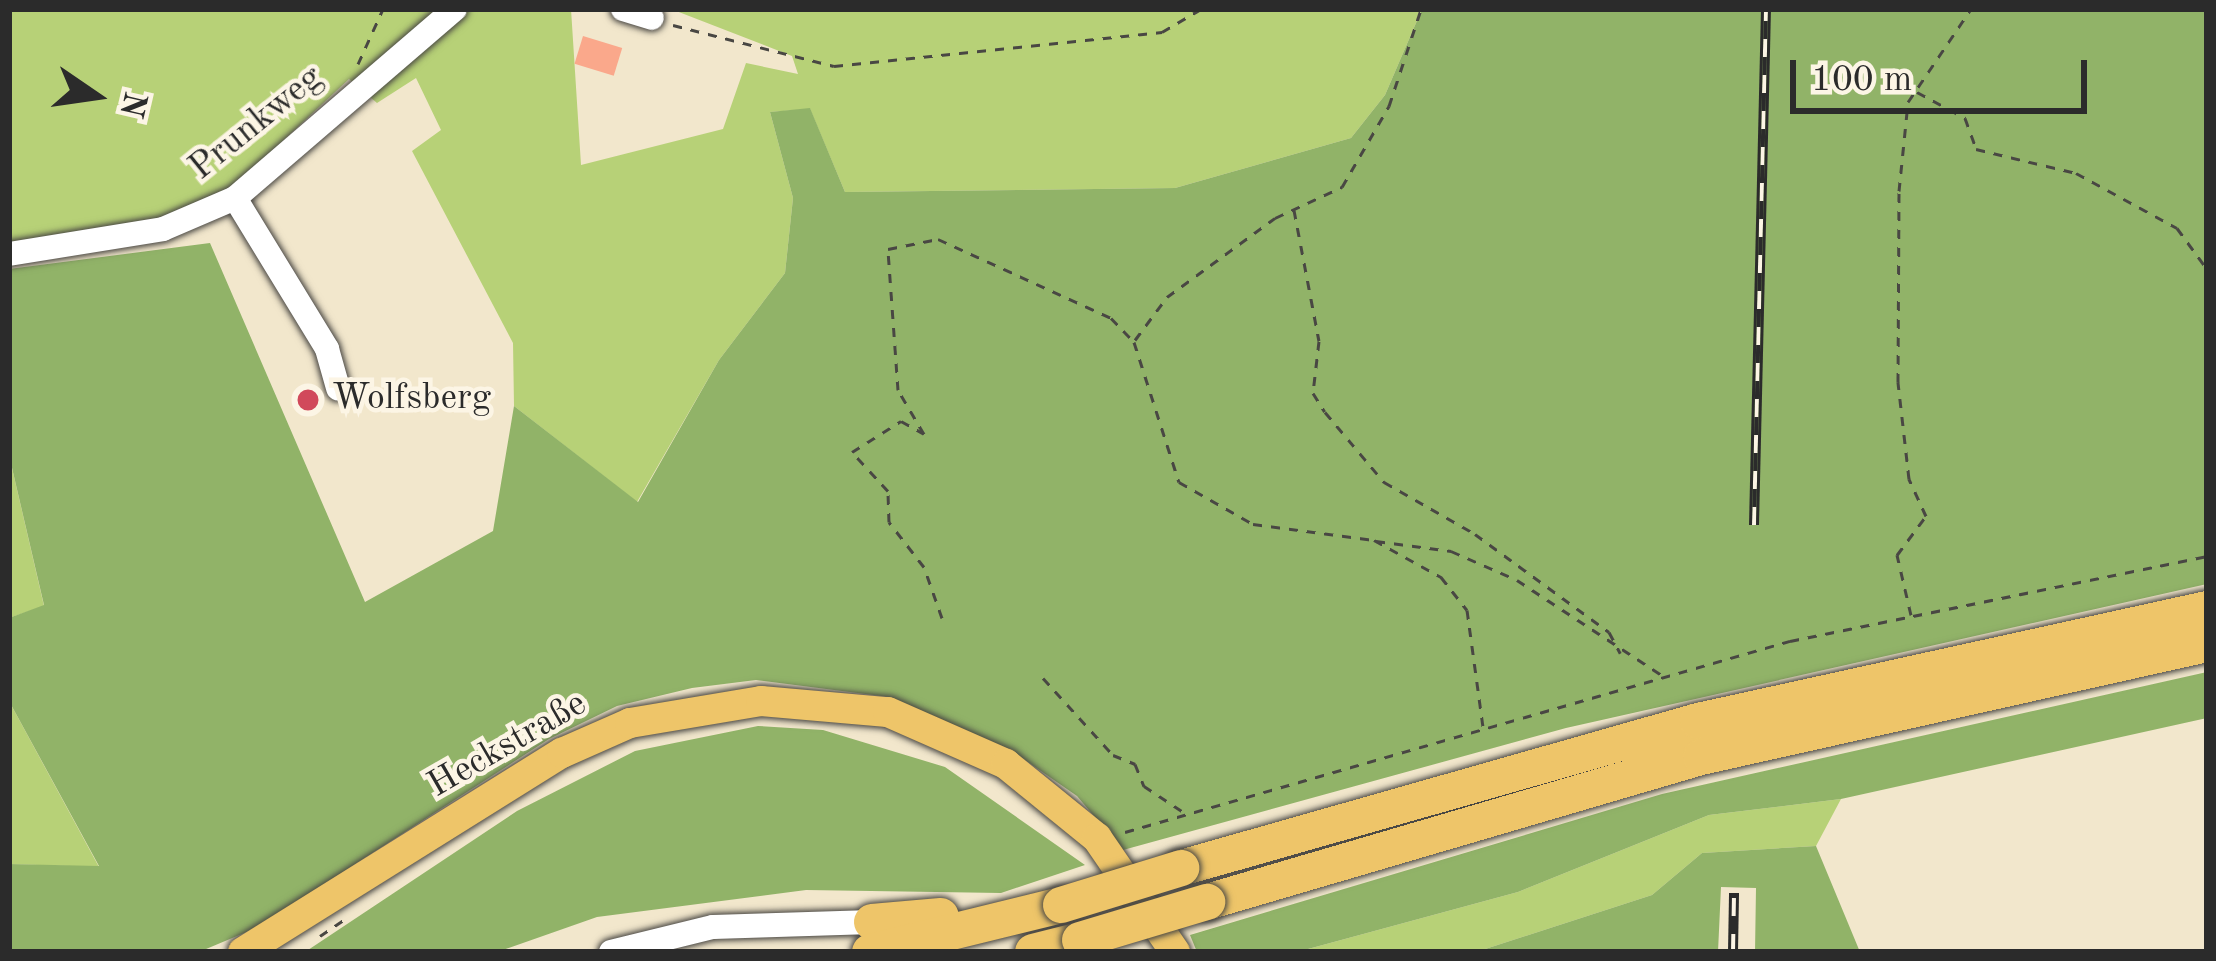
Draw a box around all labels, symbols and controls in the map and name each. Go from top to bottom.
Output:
north arrow [36,36,156,156]
scale bar [1796,36,2093,110]
street label: Prunkweg [182,57,332,191]
text: 100 m [1811,63,1912,99]
text: N [113,88,150,120]
place label: Wolfsberg [332,378,491,422]
marker: Wolfsberg [295,387,321,413]
street label: Heckstraße [421,683,595,809]

